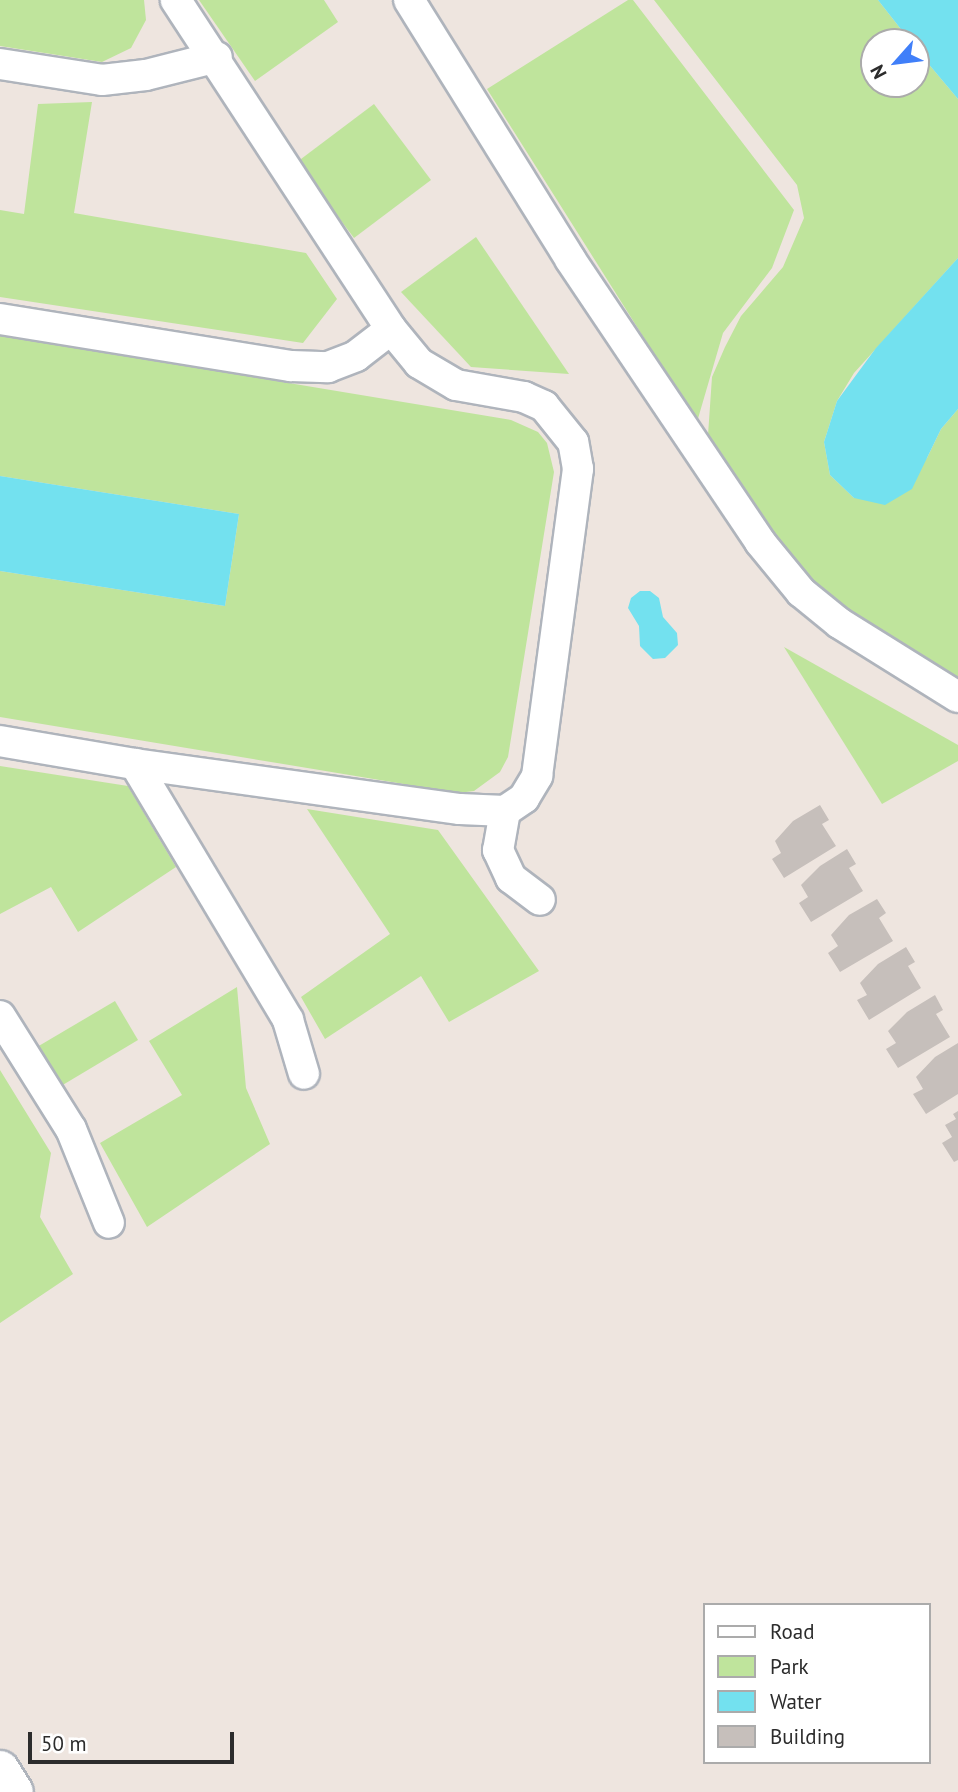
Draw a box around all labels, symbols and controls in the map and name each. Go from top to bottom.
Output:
north arrow [860,28,930,98]
text: N [865,61,892,83]
legend [702,1603,930,1764]
text: Road [770,1618,814,1645]
text: Park [770,1653,809,1680]
text: Water [770,1688,822,1715]
scale bar [32,1718,238,1762]
text: Building [770,1723,845,1750]
text: 50 m [41,1730,87,1757]

